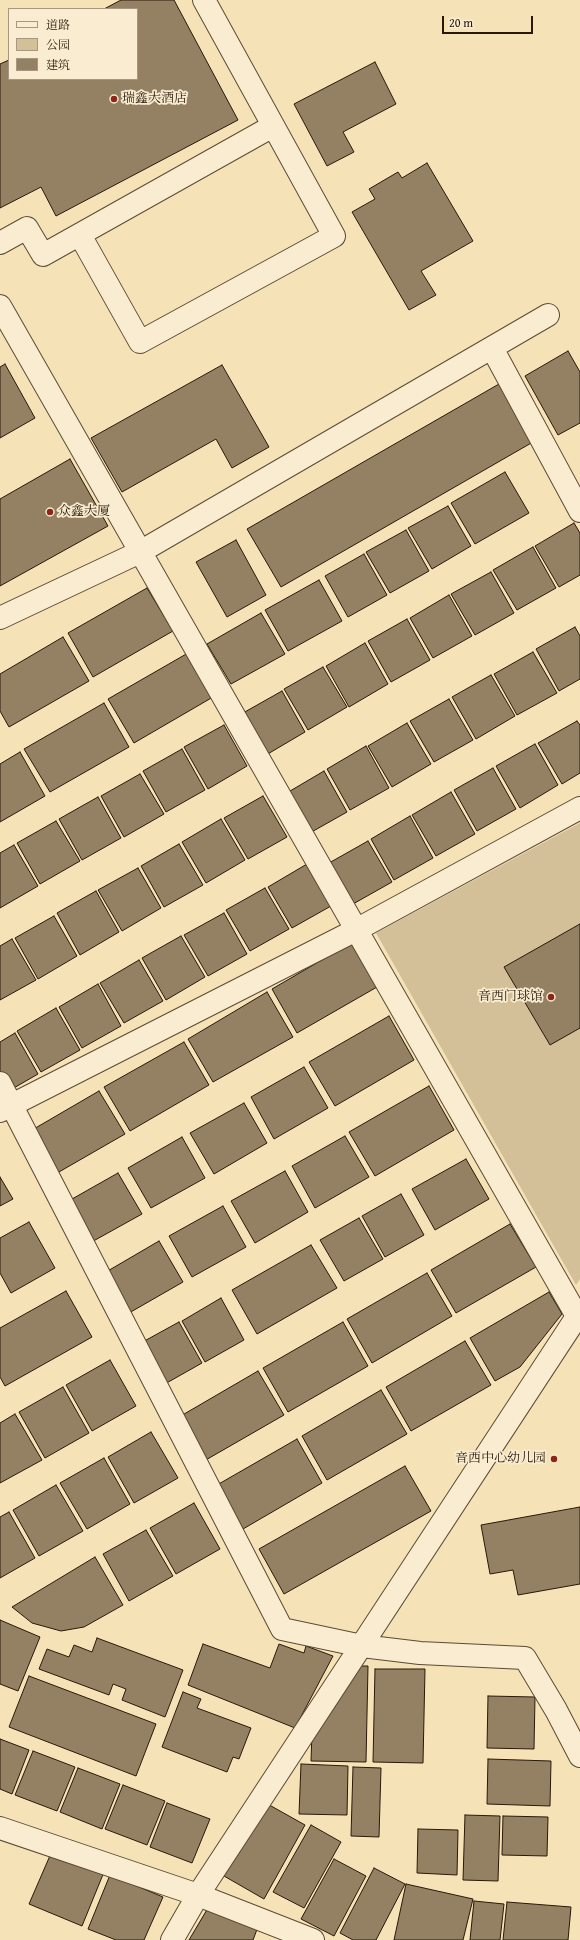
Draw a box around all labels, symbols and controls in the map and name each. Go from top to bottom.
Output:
legend [8,8,138,80]
scale bar [444,8,535,34]
text: 20 m [449,14,473,31]
text: 道路 [46,16,70,33]
text: 公园 [46,36,70,53]
text: 建筑 [46,56,70,73]
place label: 瑞鑫大酒店 [122,91,187,107]
marker: 瑞鑫大酒店 [109,94,119,104]
place label: 众鑫大厦 [58,504,110,520]
marker: 众鑫大厦 [45,507,55,517]
place label: 音西门球馆 [478,989,543,1005]
marker: 音西门球馆 [546,992,556,1002]
place label: 音西中心幼儿园 [455,1451,546,1467]
marker: 音西中心幼儿园 [549,1454,559,1464]

